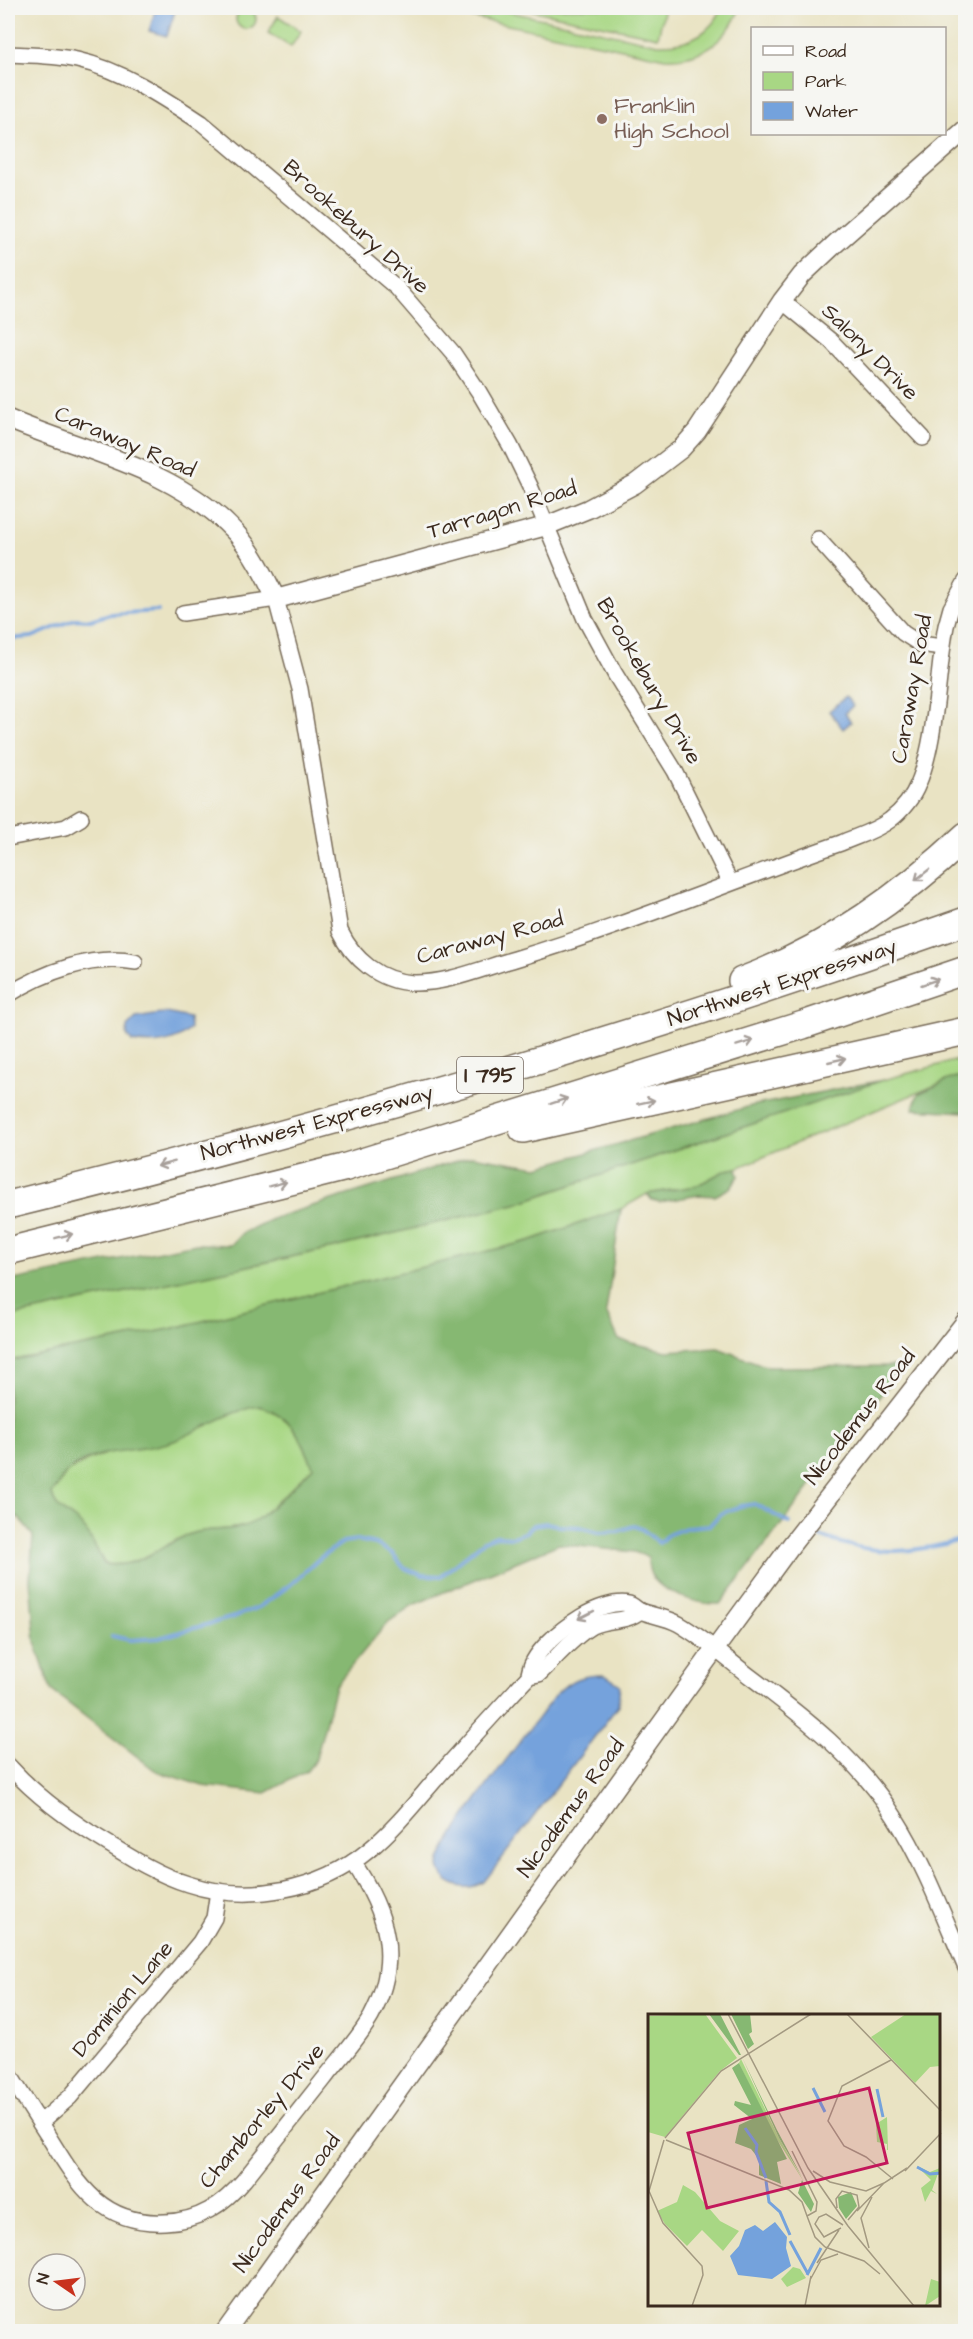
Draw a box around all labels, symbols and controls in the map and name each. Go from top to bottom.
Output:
legend [751,27,946,135]
text: Road [805,39,846,64]
text: Park [805,69,847,94]
place label: Franklin High School [614,91,729,148]
text: Water [805,99,858,124]
marker: Franklin High School [595,112,609,126]
street label: Brookebury Drive [275,153,436,302]
street label: Salony Drive [814,296,926,408]
street label: Caraway Road [49,398,200,487]
street label: Tarragon Road [424,473,581,548]
street label: Brookebury Drive [588,592,709,771]
street label: Caraway Road [884,612,941,766]
one-way arrow [915,869,931,882]
street label: Caraway Road [413,904,567,973]
street label: Northwest Expressway [663,931,901,1036]
one-way arrow [920,975,939,986]
one-way arrow [735,1037,754,1048]
one-way arrow [827,1054,846,1066]
road number: I 795 [457,1057,523,1093]
street label: Northwest Expressway [197,1077,437,1170]
one-way arrow [549,1095,568,1106]
one-way arrow [636,1096,655,1108]
one-way arrow [157,1159,176,1170]
one-way arrow [268,1178,287,1190]
one-way arrow [54,1230,73,1242]
street label: Nicodemus Road [797,1342,923,1492]
one-way arrow [578,1609,595,1621]
street label: Nicodemus Road [510,1732,632,1884]
street label: Dominion Lane [65,1934,181,2064]
inset map [648,2014,940,2306]
street label: Chamborley Drive [192,2037,333,2196]
street label: Nicodemus Road [226,2127,348,2279]
north arrow [27,2252,87,2312]
text: N [32,2271,55,2286]

